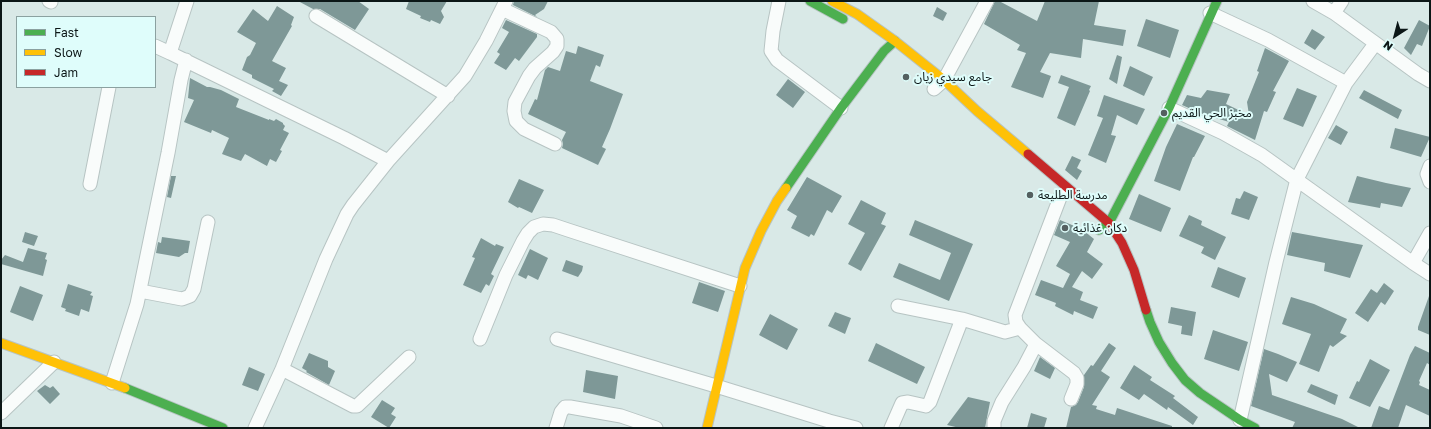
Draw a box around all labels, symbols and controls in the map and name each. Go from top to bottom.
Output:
legend [16,16,156,88]
north arrow [1375,16,1415,56]
text: Fast [54,25,79,40]
text: N [1380,38,1395,54]
text: Slow [54,45,82,60]
text: Jam [54,65,78,80]
place label: جامع سيدي زيان [914,70,992,84]
marker: جامع سيدي زيان [901,72,911,82]
place label: مخبز الحي القديم [1172,106,1252,120]
marker: مخبز الحي القديم [1159,108,1169,118]
place label: مدرسة الطليعة [1038,188,1108,202]
marker: مدرسة الطليعة [1025,190,1035,200]
place label: دكان غذائية [1073,221,1127,235]
marker: دكان غذائية [1060,223,1070,233]

